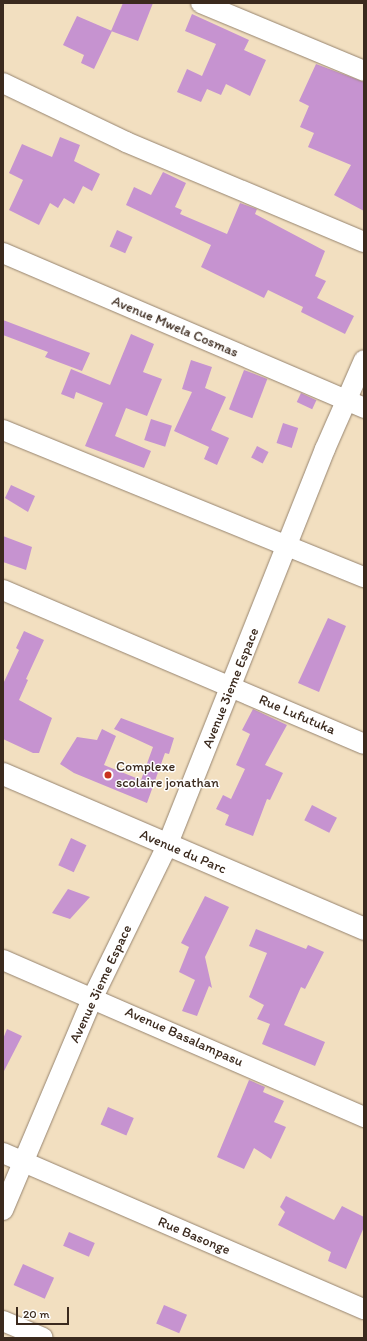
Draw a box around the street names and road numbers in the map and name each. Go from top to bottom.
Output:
street label: Avenue Mwela Cosmas [110,293,240,361]
street label: Avenue 3ieme Espace [199,626,263,750]
street label: Rue Lufutuka [256,691,338,739]
street label: Avenue du Parc [137,826,229,878]
street label: Avenue 3ieme Espace [66,923,136,1045]
street label: Avenue Basalampasu [122,1003,246,1071]
street label: Rue Basonge [155,1213,233,1259]

